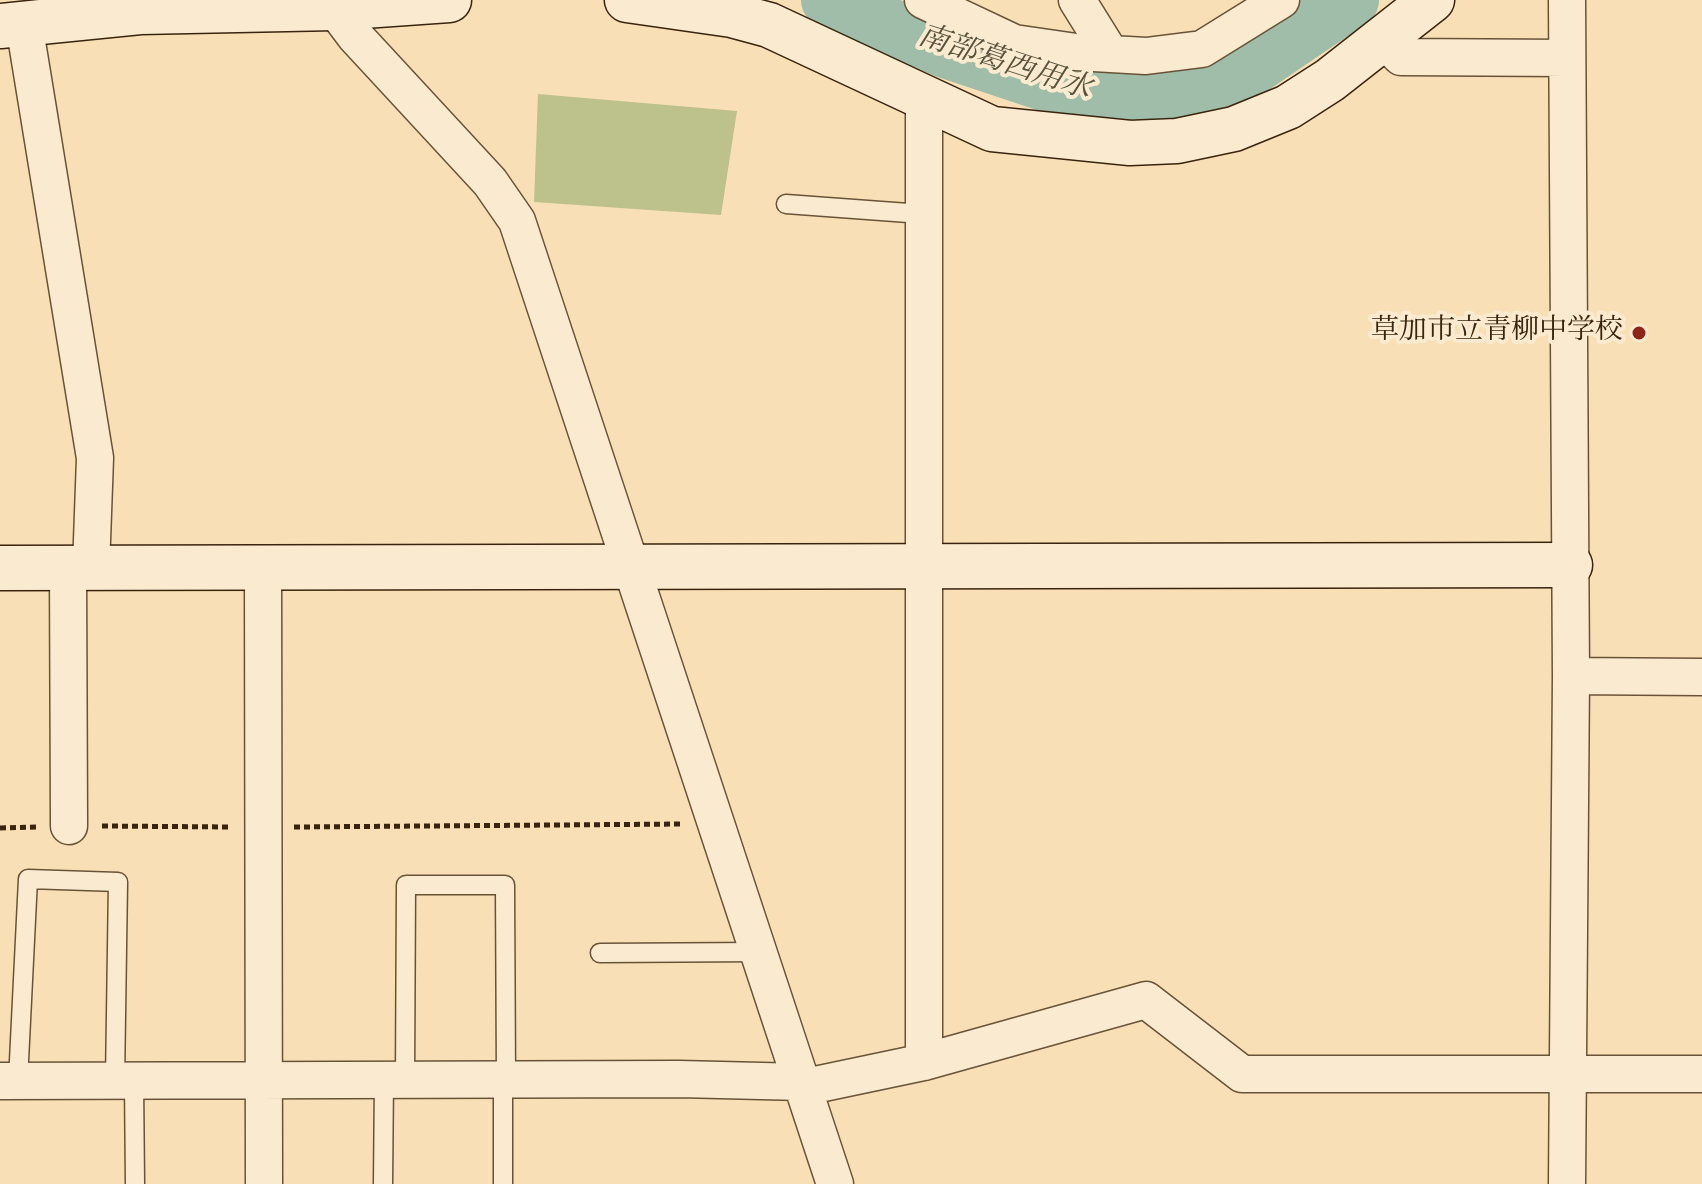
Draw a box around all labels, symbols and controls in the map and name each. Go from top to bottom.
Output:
water label: 南部葛西用水 [913,20,1095,110]
place label: 草加市立青柳中学校 [1371,316,1623,350]
marker: 草加市立青柳中学校 [1630,324,1648,342]

